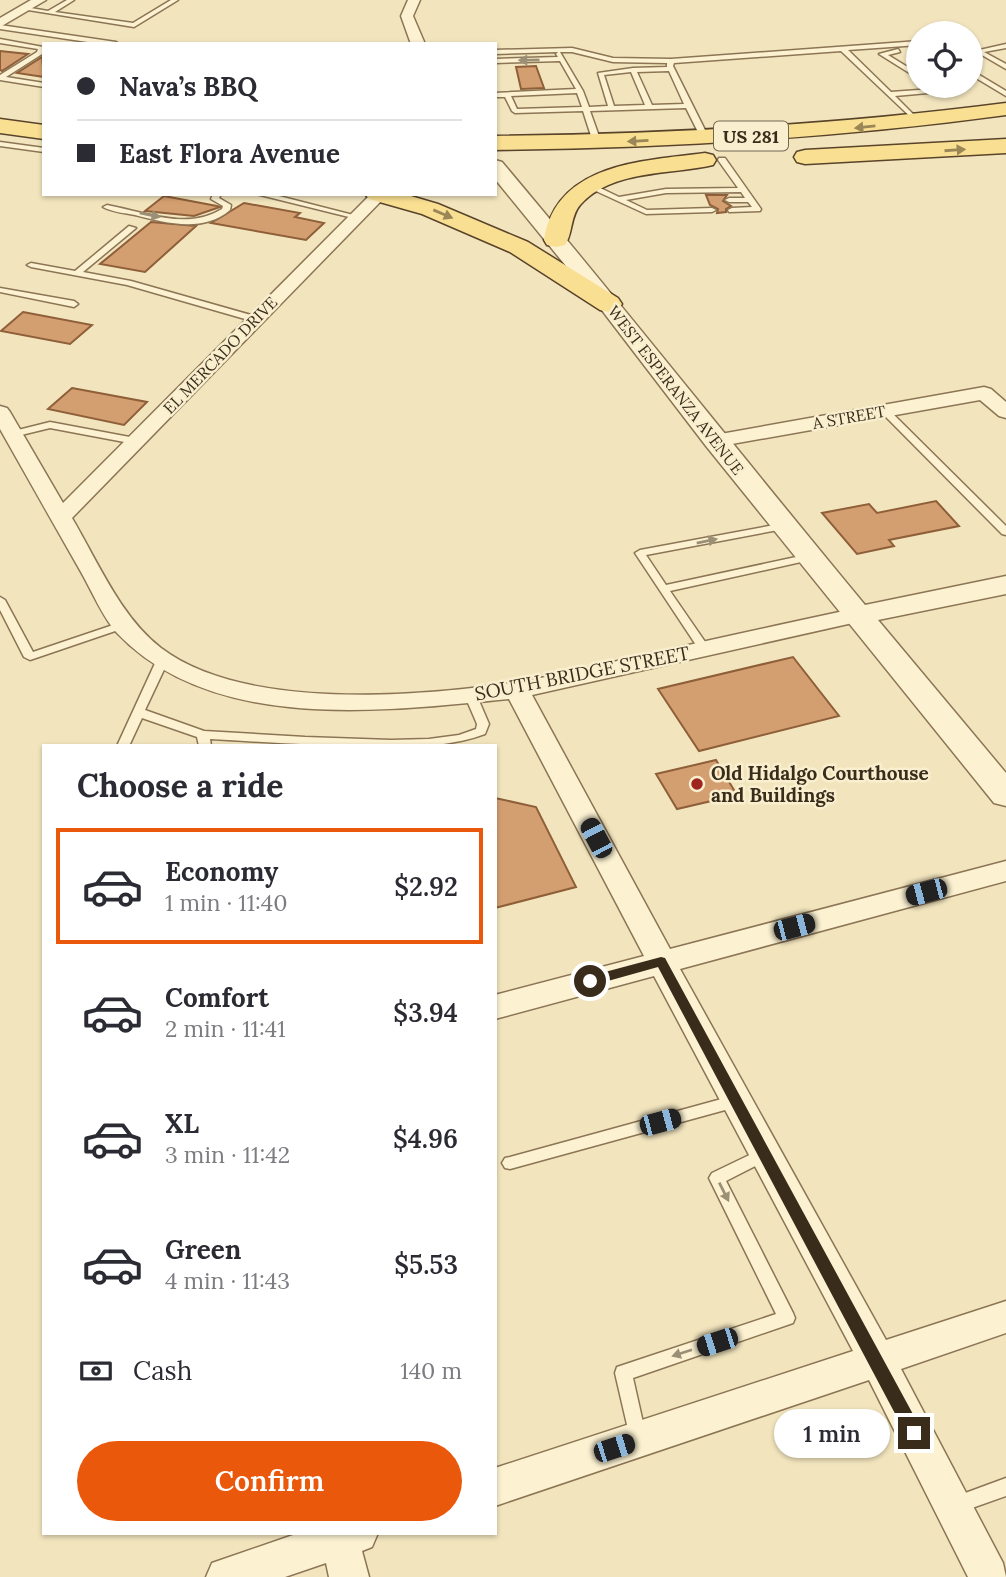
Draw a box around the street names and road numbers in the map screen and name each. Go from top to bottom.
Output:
road number: US 281 [714,121,788,150]
street label: EL MERCADO DRIVE [159,292,281,418]
street label: WEST ESPERANZA AVENUE [604,302,748,479]
street label: A STREET [810,401,887,433]
street label: SOUTH BRIDGE STREET [473,640,691,706]

